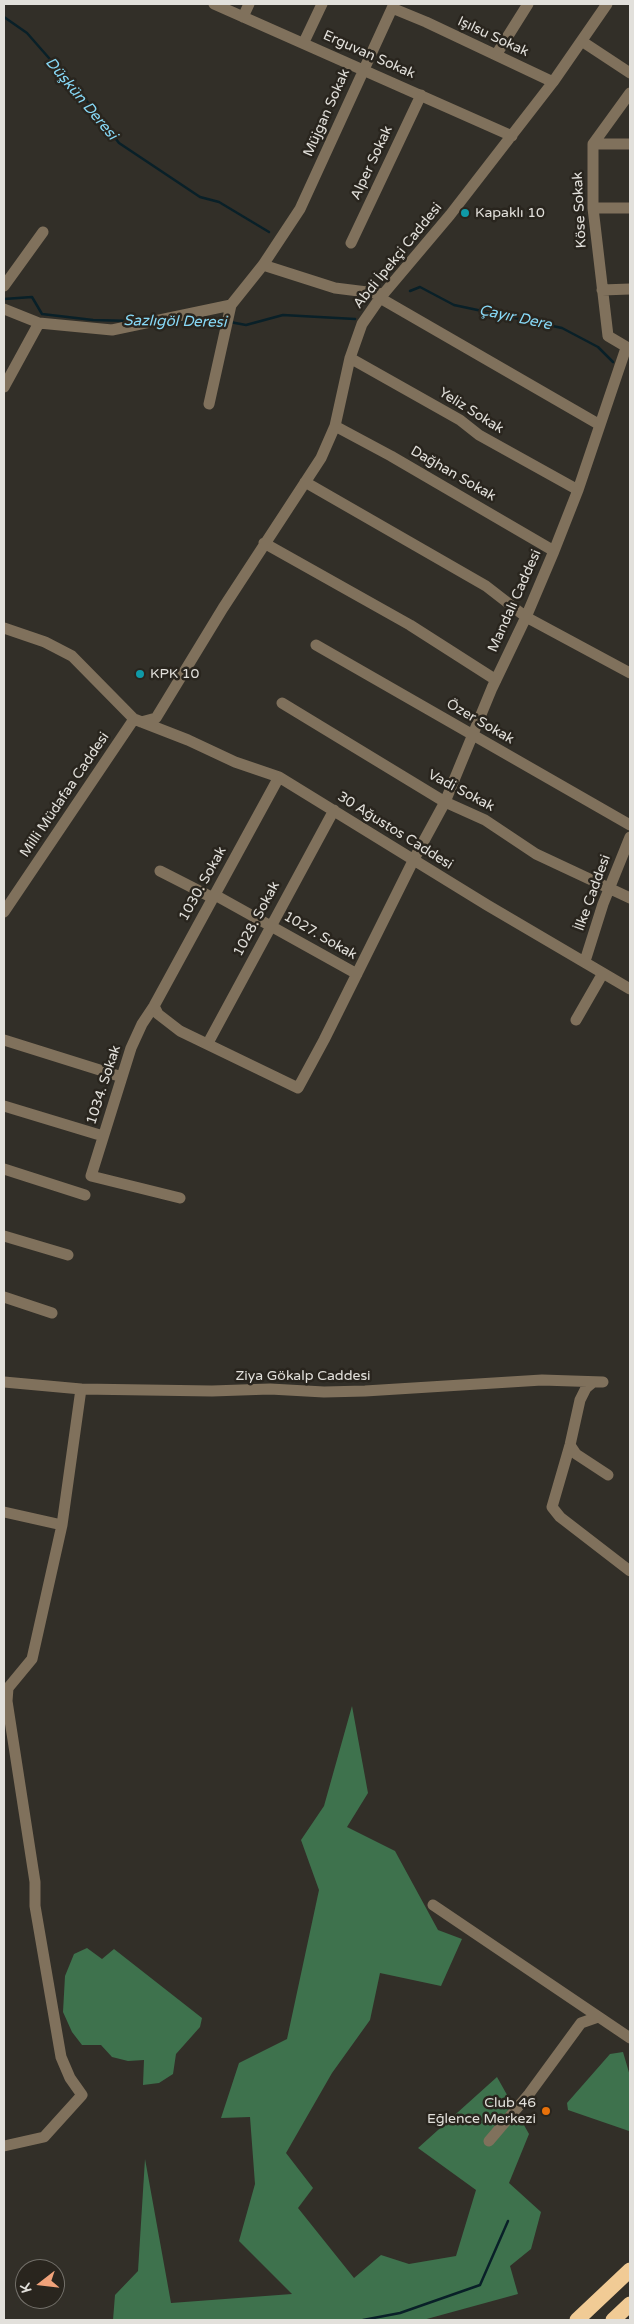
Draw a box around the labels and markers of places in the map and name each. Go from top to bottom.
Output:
place label: Kapaklı 10 [475,205,545,221]
marker: Kapaklı 10 [459,207,471,219]
place label: KPK 10 [150,666,199,682]
marker: KPK 10 [134,668,146,680]
place label: Club 46 Eğlence Merkezi [427,2095,536,2128]
marker: Club 46 Eğlence Merkezi [540,2105,552,2117]

